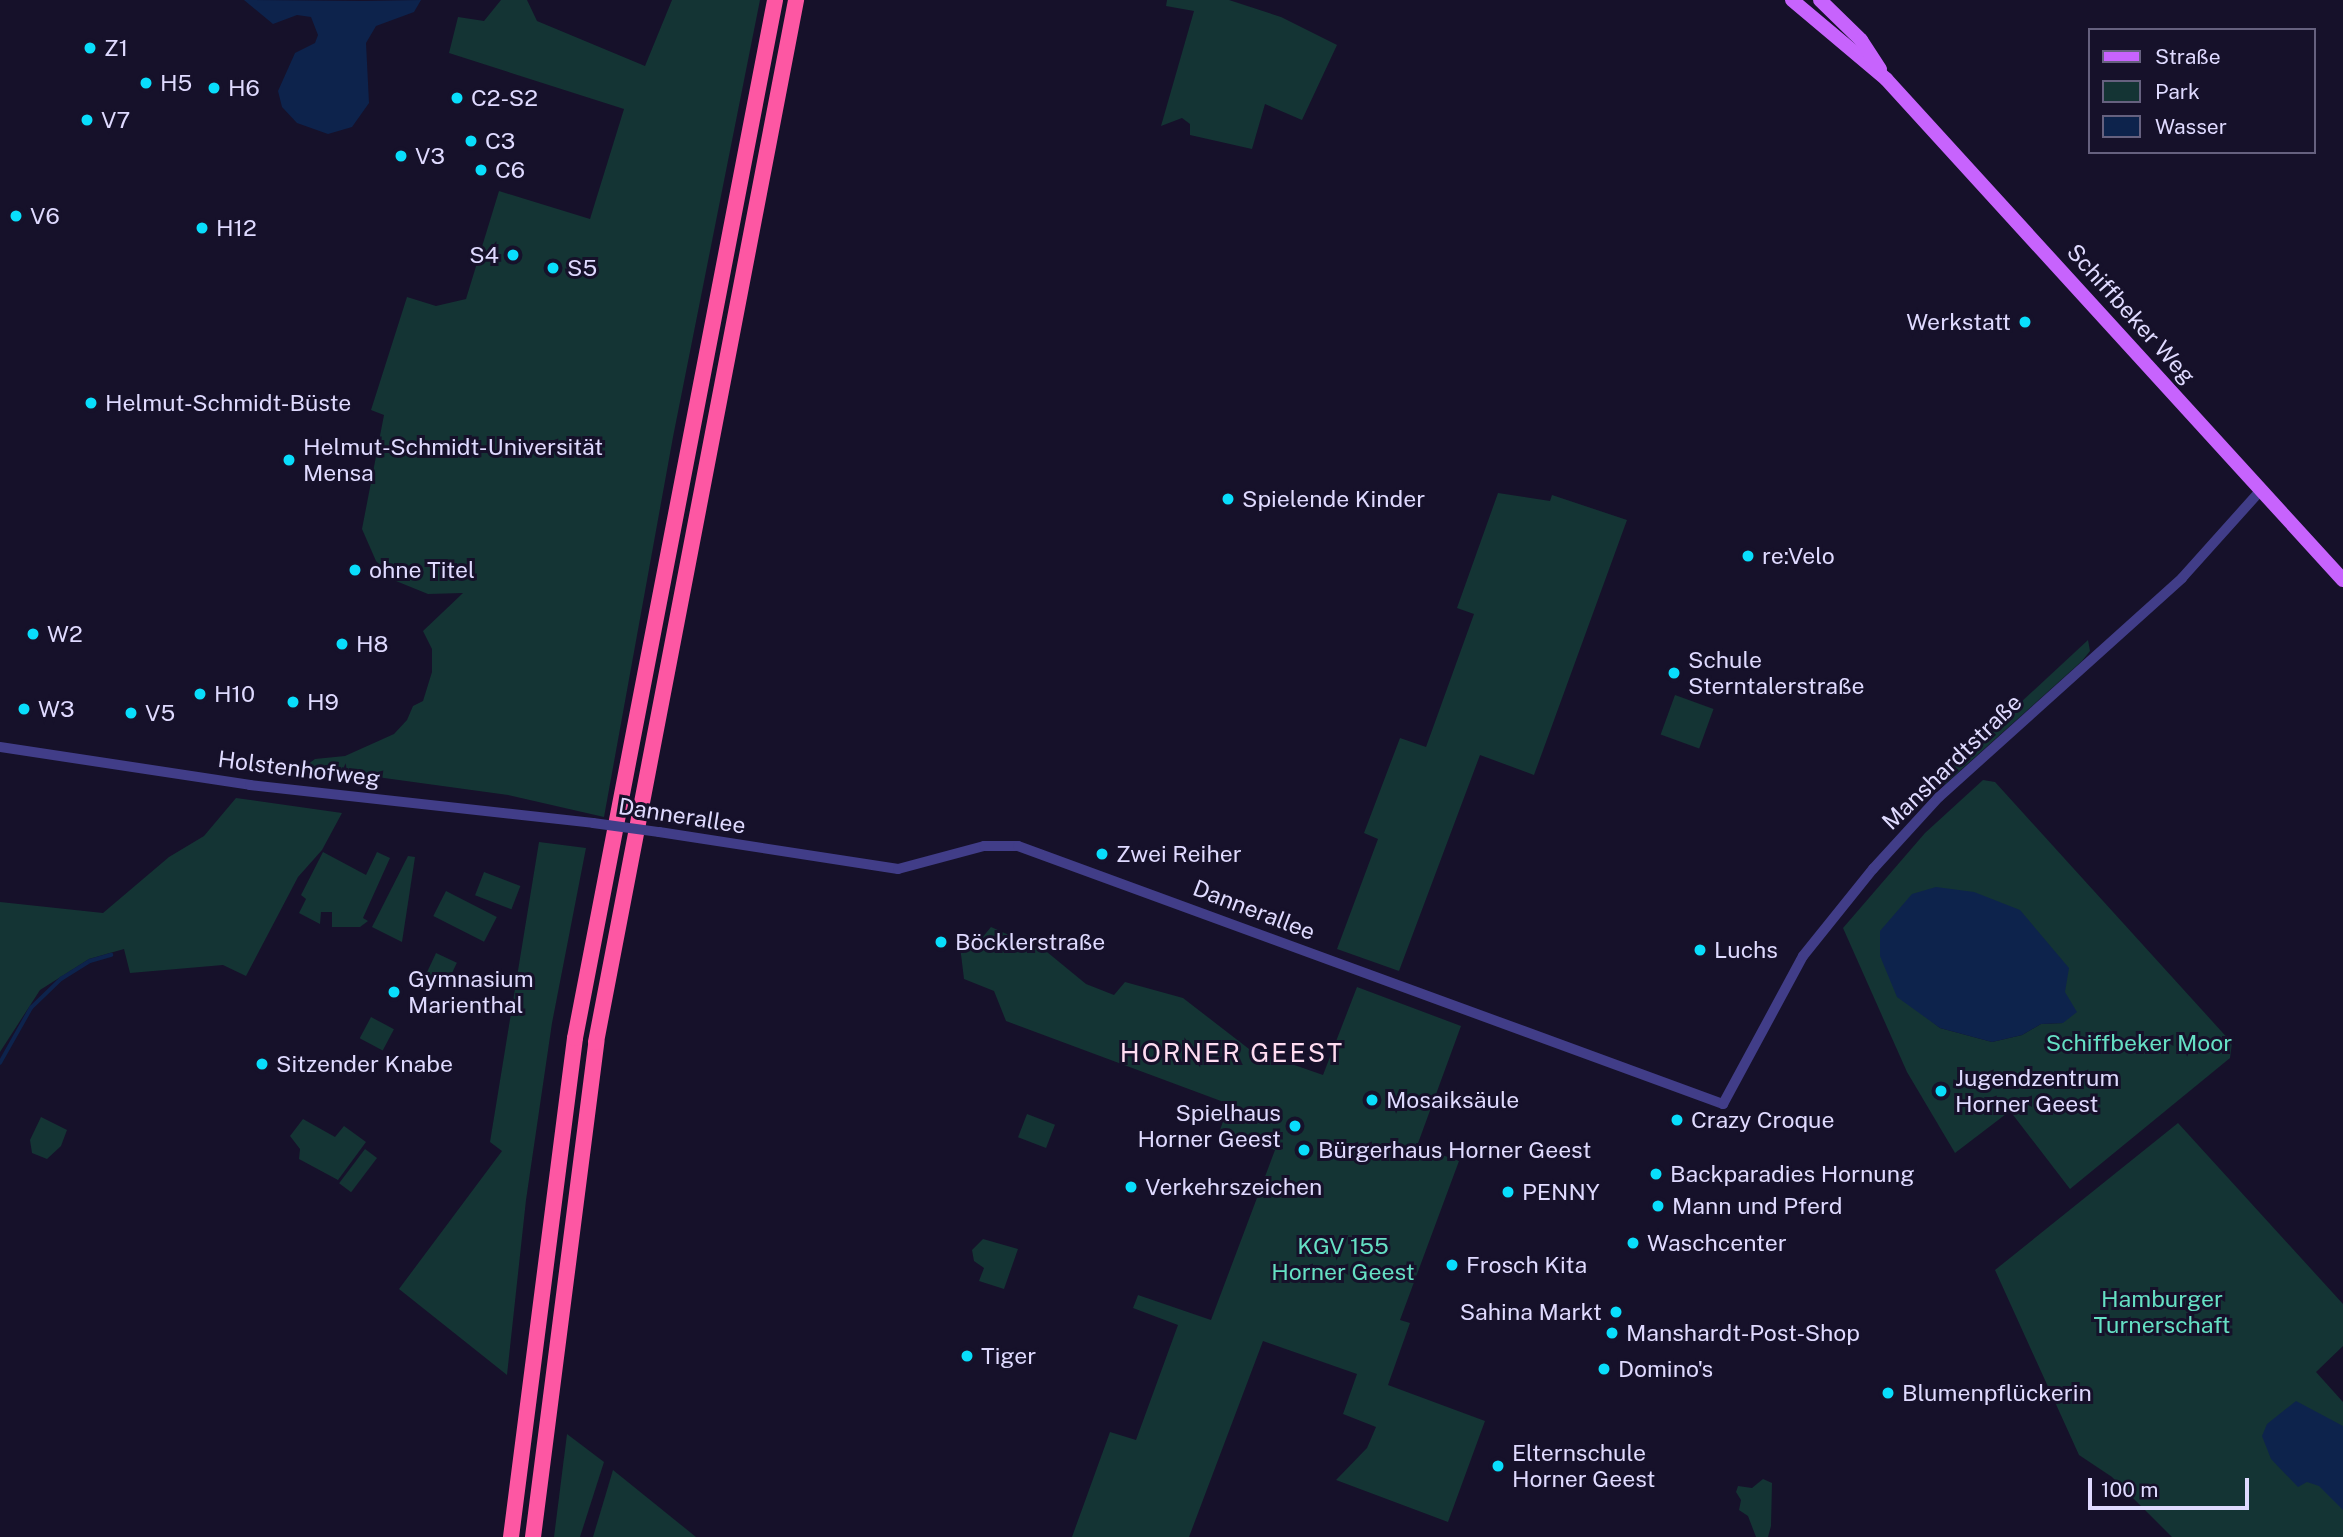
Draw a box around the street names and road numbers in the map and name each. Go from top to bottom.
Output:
street label: Schiffbeker Weg [2061,238,2201,390]
street label: Manshardtstraße [1876,688,2028,836]
street label: Holstenhofweg [216,745,382,793]
street label: Dannerallee [616,792,748,840]
street label: Dannerallee [1189,874,1319,946]

